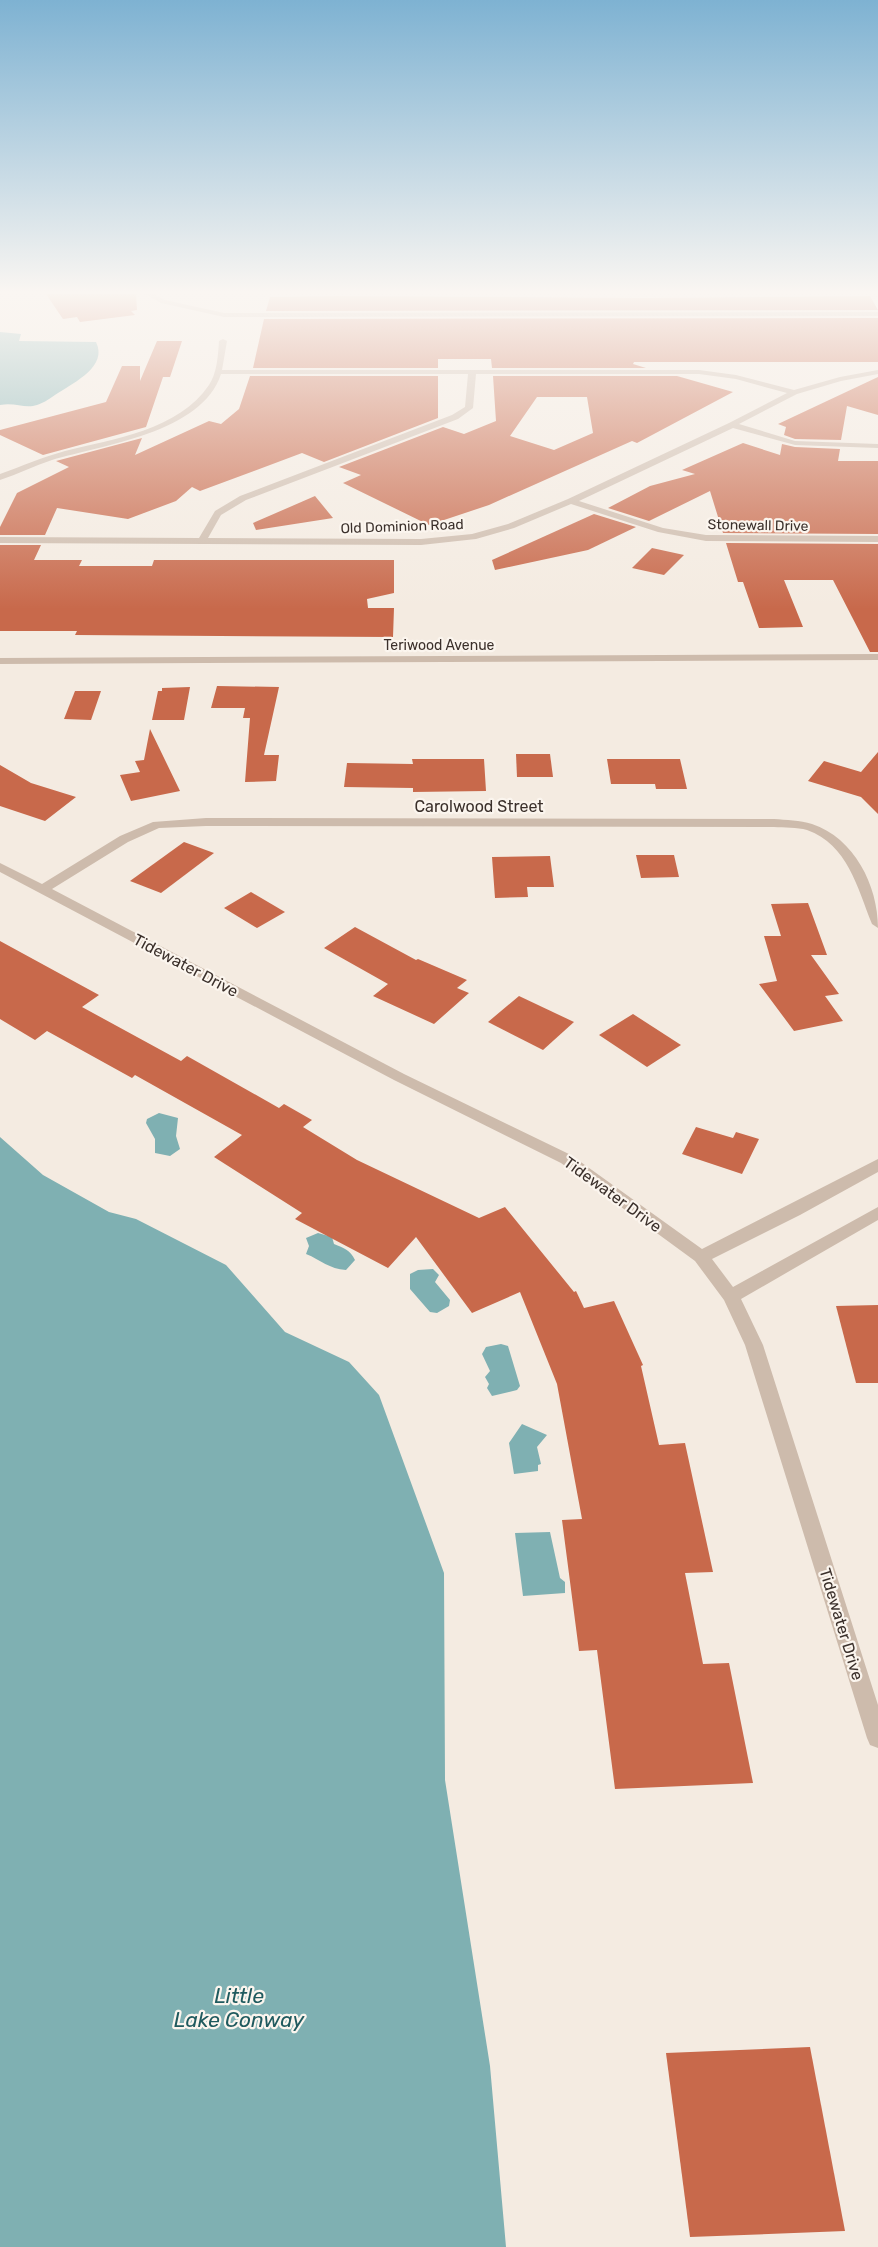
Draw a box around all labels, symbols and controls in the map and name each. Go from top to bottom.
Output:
street label: Old Dominion Road [340,516,464,537]
street label: Stonewall Drive [707,516,809,535]
street label: Teriwood Avenue [384,637,495,654]
street label: Carolwood Street [414,797,544,816]
street label: Tidewater Drive [130,930,241,1001]
street label: Tidewater Drive [560,1153,665,1236]
street label: Tidewater Drive [815,1566,868,1682]
water label: Little Lake Conway [174,1983,306,2032]

